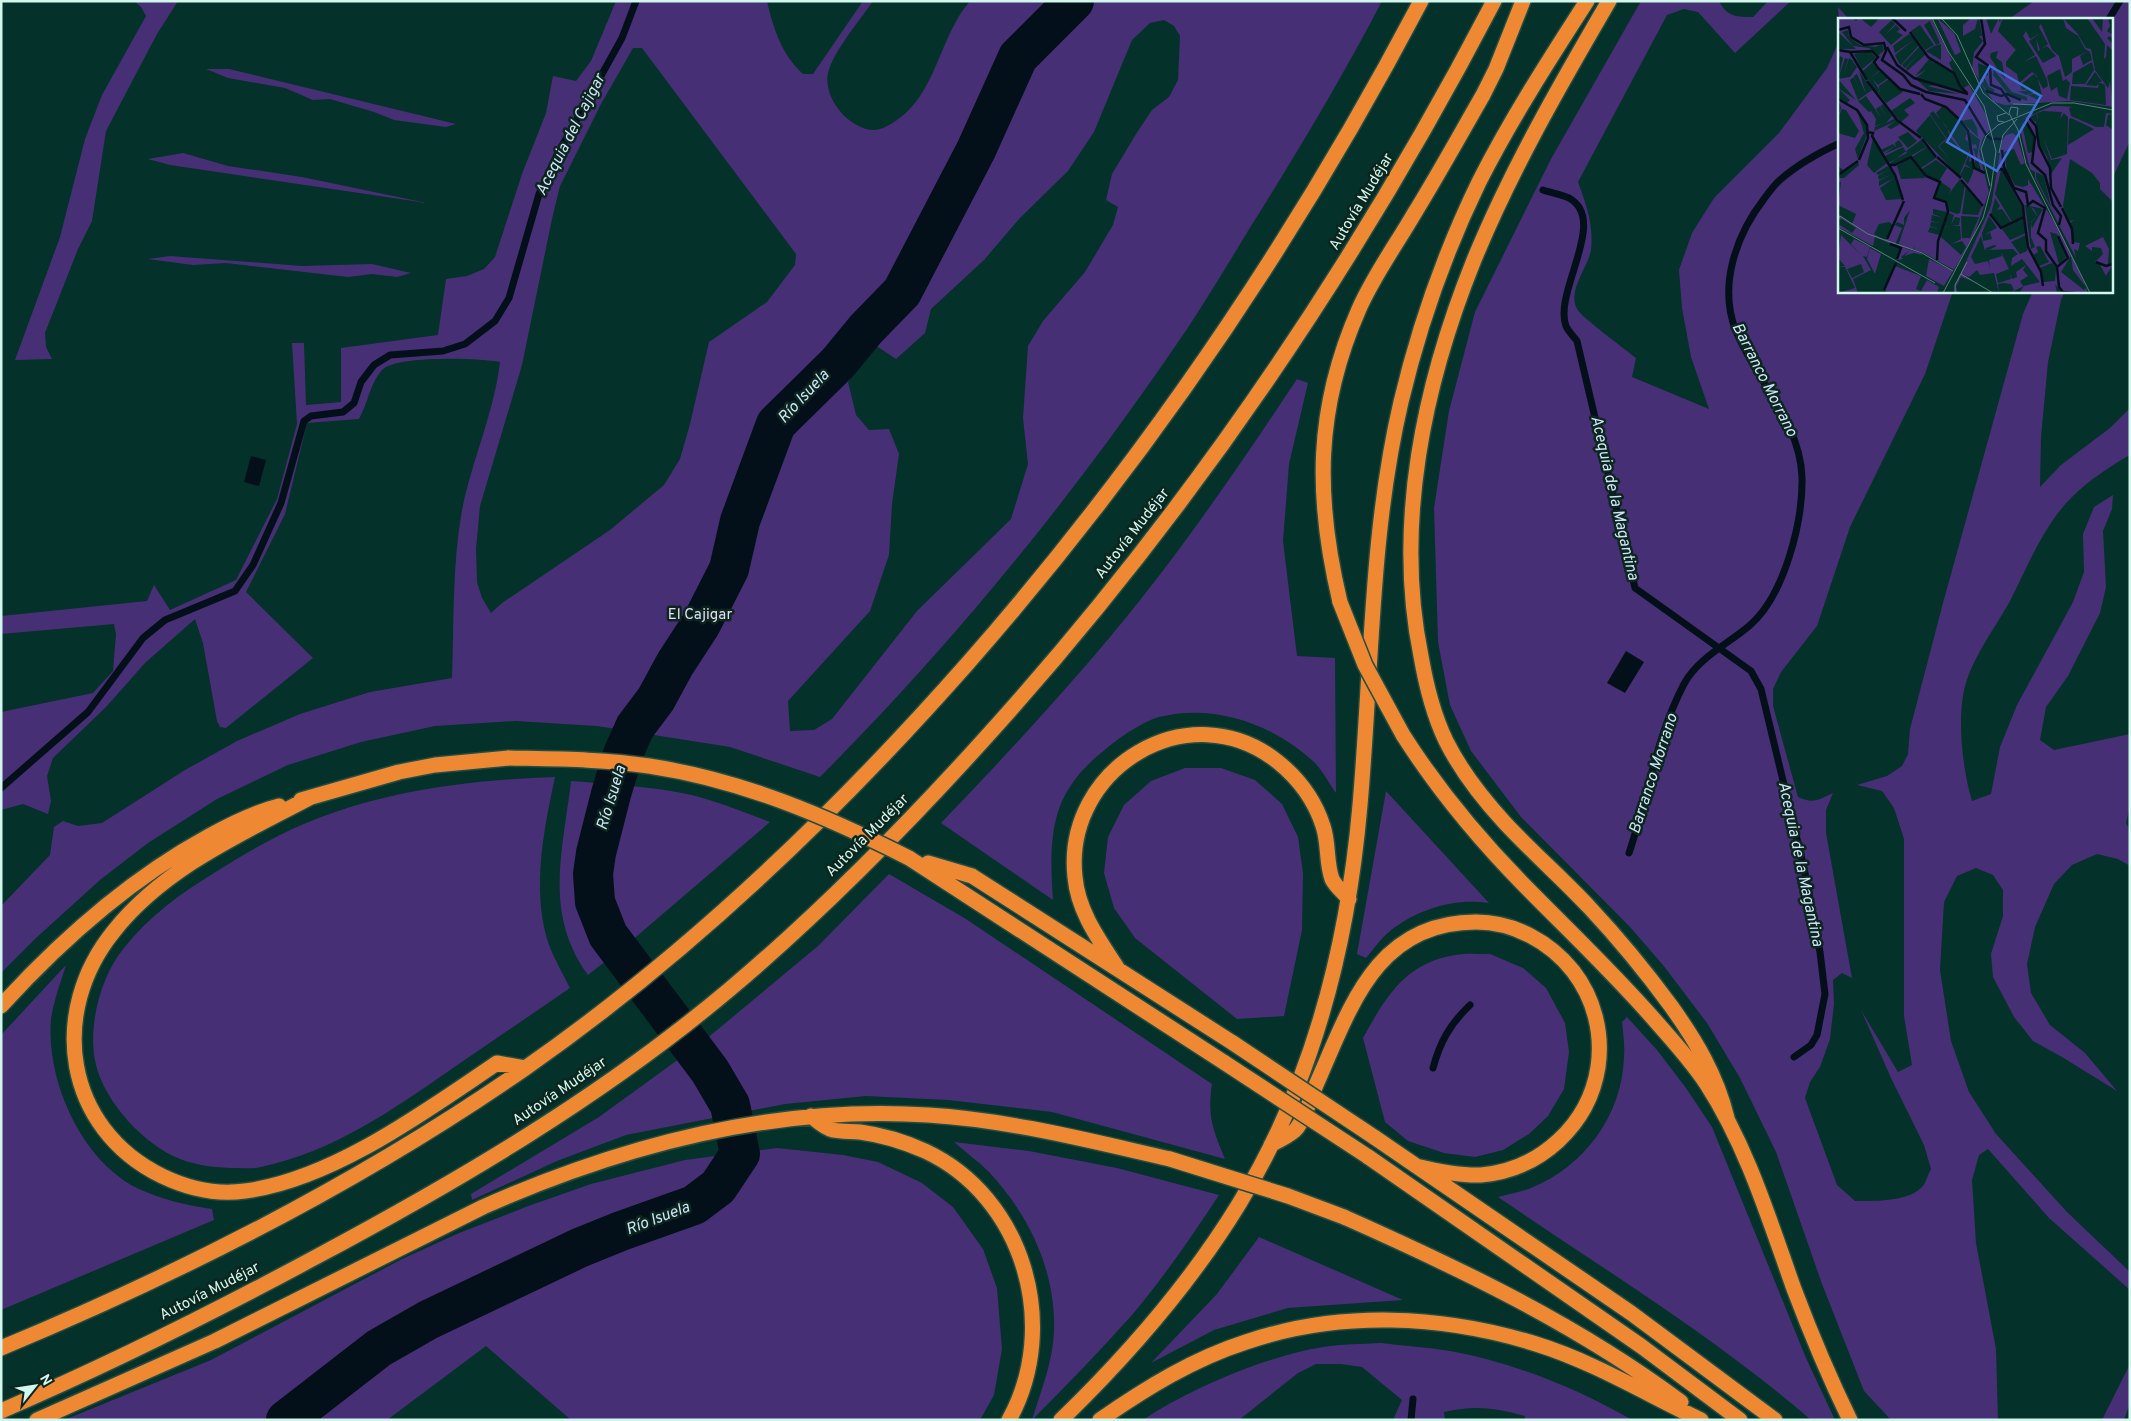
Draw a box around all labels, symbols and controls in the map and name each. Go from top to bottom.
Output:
inset map [1838,18,2114,292]
water label: Acequia del Cajigar [532,69,611,199]
street label: Autovía Mudéjar [1326,150,1399,254]
water label: Barranco Morrano [1727,320,1802,441]
water label: Río Isuela [774,365,835,428]
water label: Acequia de la Magantina [1585,414,1643,583]
street label: Autovía Mudéjar [1092,485,1174,583]
park label: El Cajigar [668,606,732,625]
water label: Barranco Morrano [1625,711,1683,837]
water label: Río Isuela [593,763,632,833]
water label: Acequia de la Magantina [1773,780,1827,949]
street label: Autovía Mudéjar [822,790,914,882]
street label: Autovía Mudéjar [509,1053,611,1131]
water label: Río Isuela [623,1197,693,1240]
street label: Autovía Mudéjar [157,1259,263,1325]
north arrow [10,1361,60,1411]
text: N [35,1372,55,1389]

